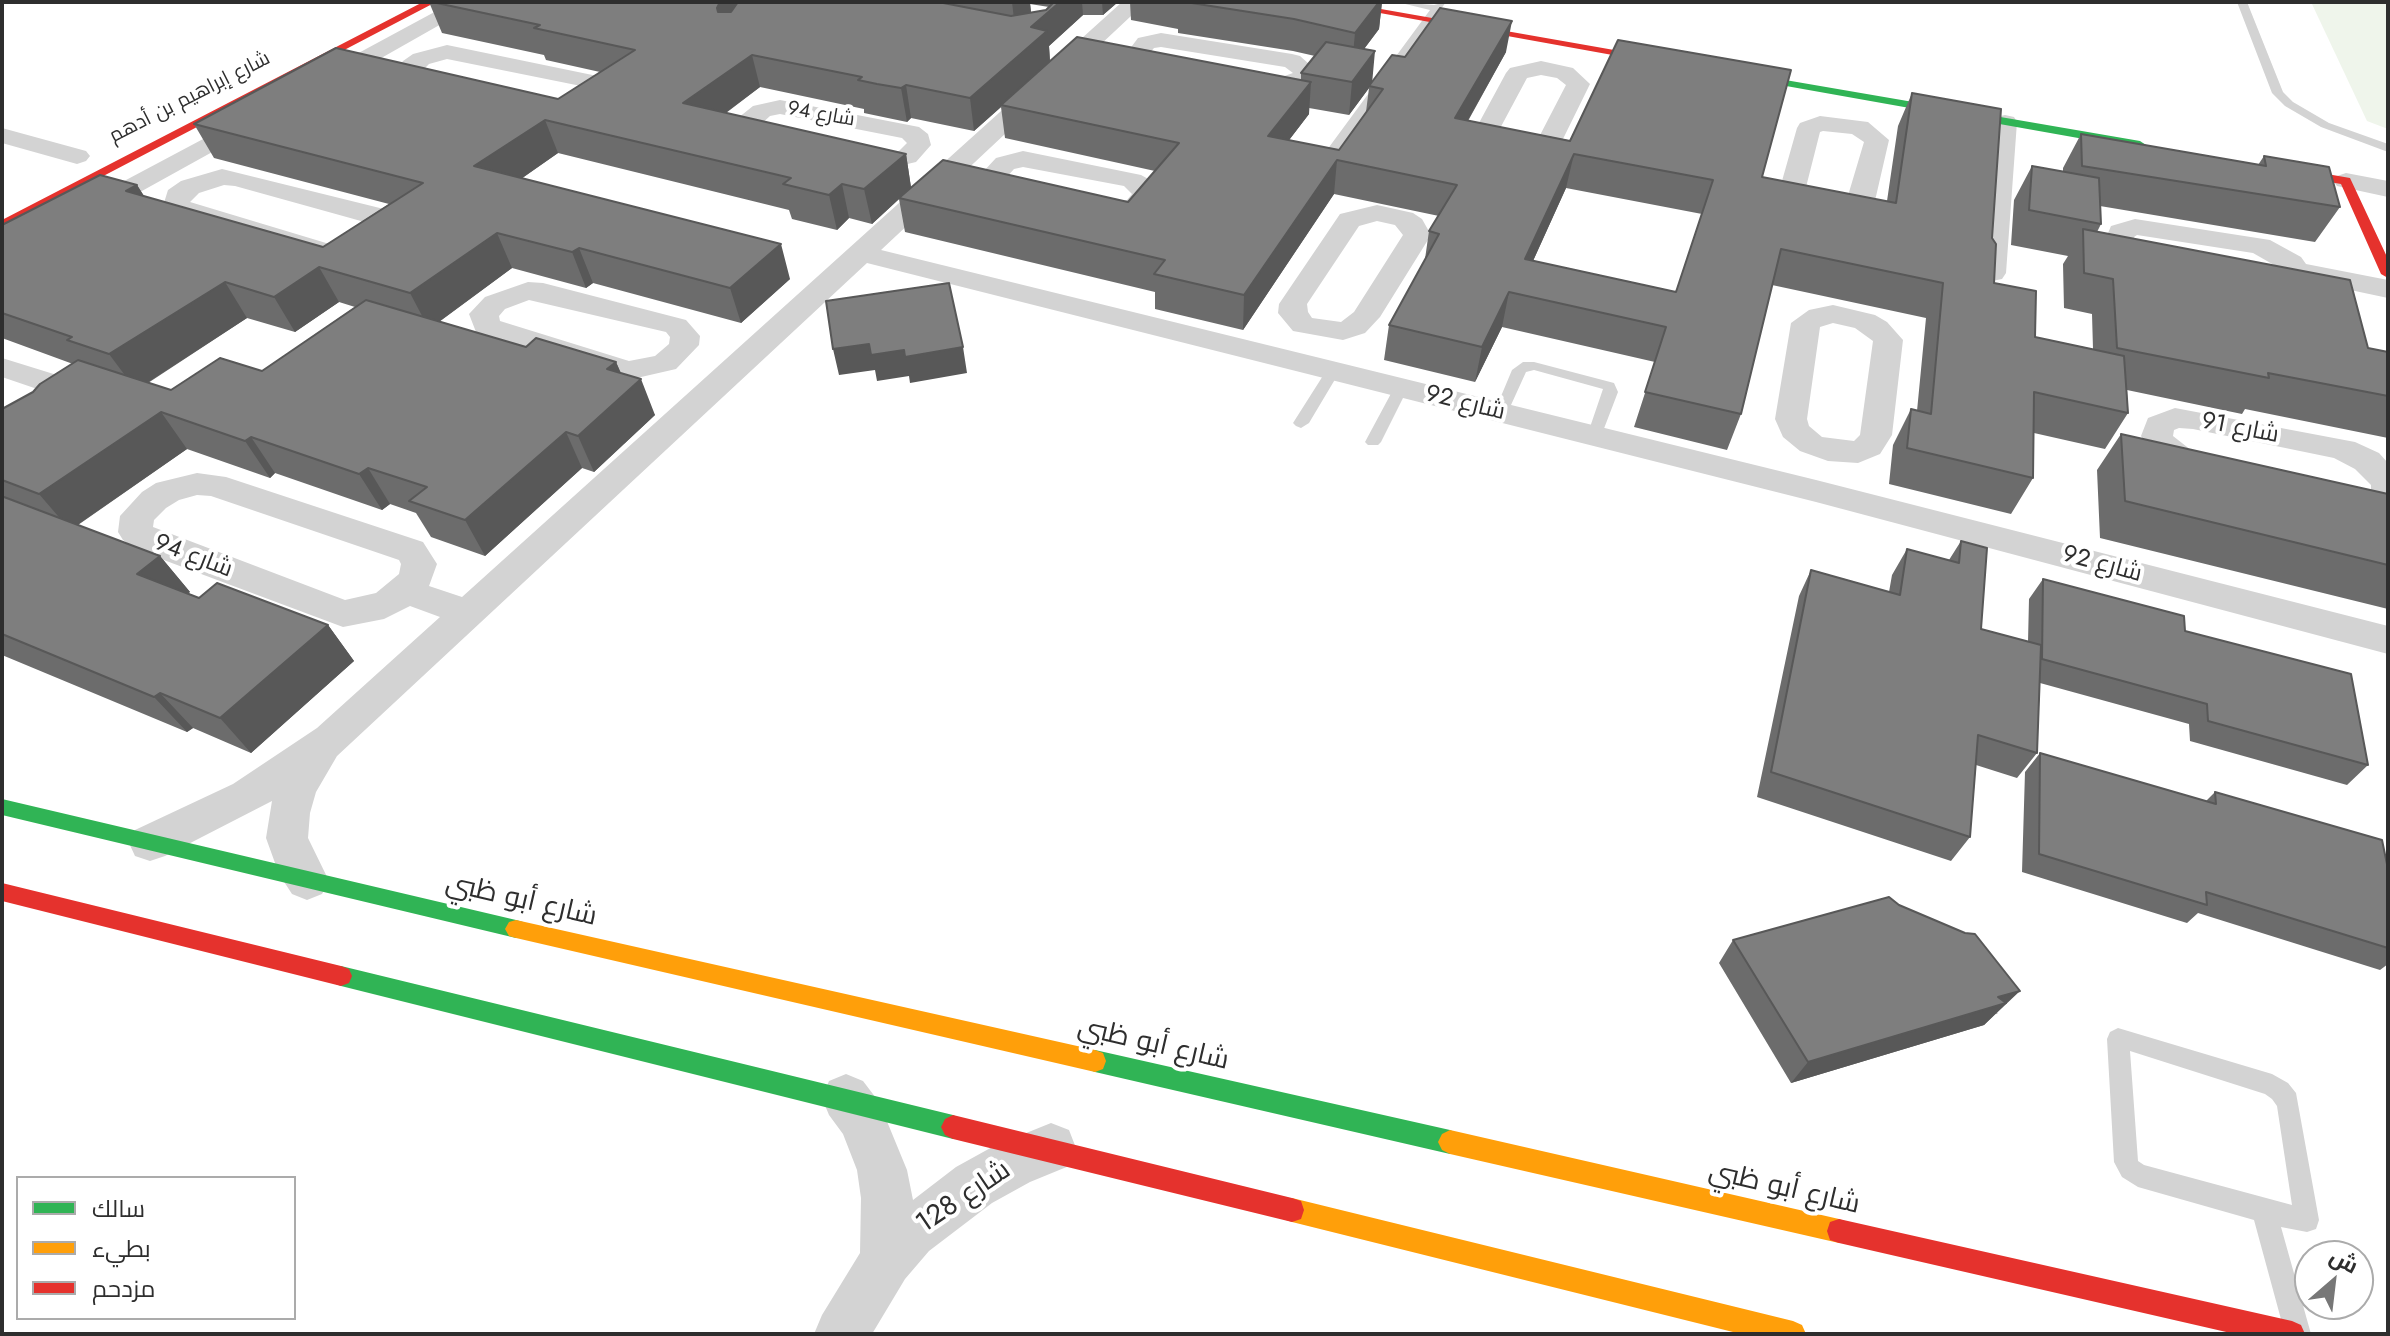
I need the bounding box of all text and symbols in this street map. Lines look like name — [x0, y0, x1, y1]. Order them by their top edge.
street label: شارع إبراهيم بن أدهم — [106, 47, 274, 149]
street label: شارع 94 — [785, 97, 857, 133]
street label: شارع 92 — [1422, 380, 1508, 428]
street label: شارع 91 — [2199, 407, 2281, 451]
street label: شارع 94 — [150, 529, 236, 585]
street label: شارع 92 — [2059, 541, 2145, 589]
street label: شارع أبو ظبي — [442, 867, 600, 935]
street label: شارع أبو ظبي — [1074, 1011, 1232, 1079]
street label: شارع 128 — [910, 1154, 1018, 1242]
street label: شارع أبو ظبي — [1705, 1155, 1863, 1223]
legend — [16, 1176, 296, 1320]
text: سالك — [92, 1191, 145, 1226]
text: بطيء — [92, 1231, 151, 1266]
north arrow — [2294, 1240, 2374, 1320]
text: ش — [2324, 1240, 2364, 1281]
text: مزدحم — [92, 1271, 155, 1306]

